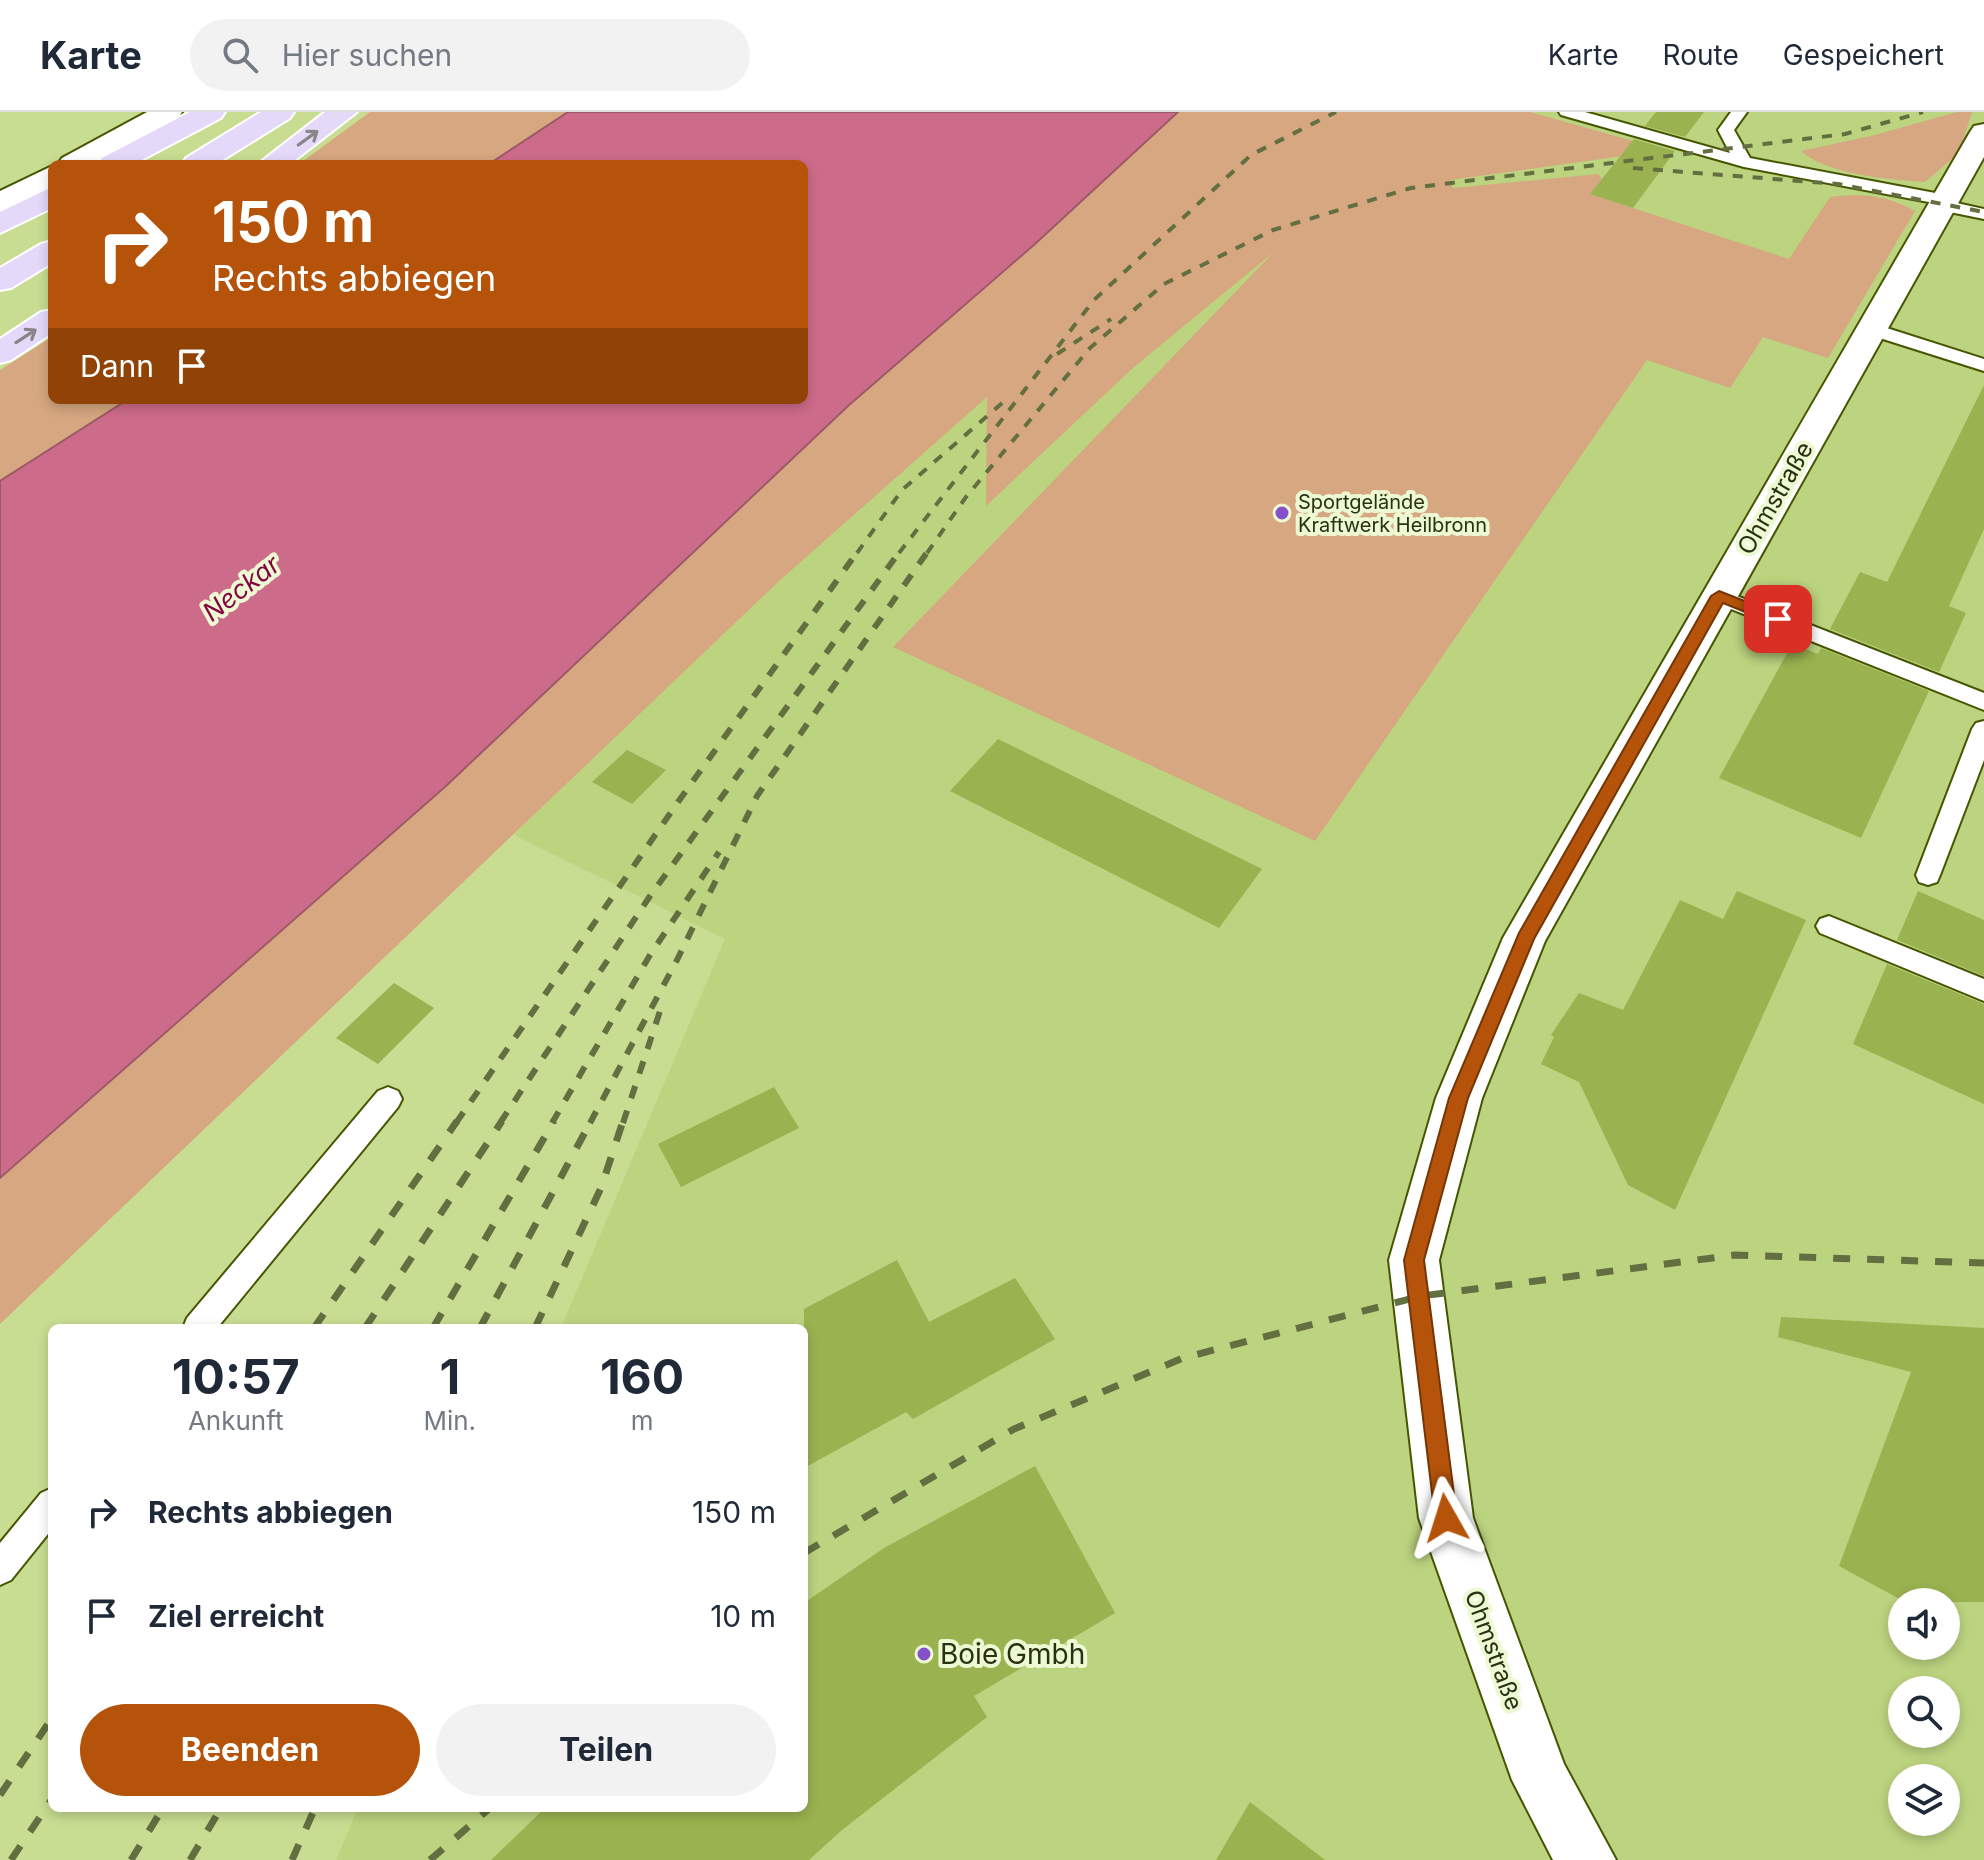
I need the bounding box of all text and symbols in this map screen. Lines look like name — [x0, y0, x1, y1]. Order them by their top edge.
search box — [190, 19, 750, 91]
text: Karte — [40, 32, 142, 78]
icon: search — [218, 33, 262, 77]
text: Hier suchen — [282, 37, 452, 73]
text: Karte — [1548, 38, 1619, 72]
text: Route — [1663, 38, 1739, 72]
text: Gespeichert — [1783, 38, 1944, 72]
one-way arrow — [296, 130, 318, 146]
text: 150 m — [212, 188, 374, 256]
icon: right — [80, 192, 184, 296]
text: Rechts abbiegen — [212, 256, 496, 300]
one-way arrow — [14, 328, 37, 344]
icon: arrive — [170, 344, 214, 388]
text: Dann — [80, 348, 154, 384]
street label: Ohmstraße — [1731, 436, 1819, 560]
place label: Sportgelände Kraftwerk Heilbronn — [1298, 490, 1487, 537]
marker: Sportgelände Kraftwerk Heilbronn — [1273, 504, 1291, 522]
water label: Neckar — [196, 548, 287, 628]
pin — [1744, 585, 1812, 653]
icon: arrive — [1756, 597, 1800, 641]
text: 10:57 — [172, 1347, 300, 1406]
text: 1 — [439, 1347, 460, 1406]
text: 160 — [600, 1347, 684, 1406]
text: Ankunft — [188, 1405, 283, 1436]
text: Min. — [423, 1405, 476, 1436]
text: m — [631, 1405, 653, 1436]
position arrow — [1404, 1476, 1488, 1560]
icon: right — [80, 1490, 124, 1534]
text: Rechts abbiegen — [148, 1494, 393, 1530]
text: 150 m — [692, 1494, 776, 1530]
street label: Ohmstraße — [1459, 1586, 1529, 1714]
map controls — [1888, 1588, 1960, 1836]
button: sound — [1888, 1588, 1960, 1660]
icon: arrive — [80, 1594, 124, 1638]
text: Ziel erreicht — [148, 1598, 324, 1634]
text: 10 m — [710, 1598, 776, 1634]
place label: Boie Gmbh — [940, 1637, 1085, 1671]
marker: Boie Gmbh — [915, 1645, 933, 1663]
button: search — [1888, 1676, 1960, 1748]
button: Beenden — [80, 1704, 420, 1796]
button: Teilen — [436, 1704, 776, 1796]
button: layers — [1888, 1764, 1960, 1836]

